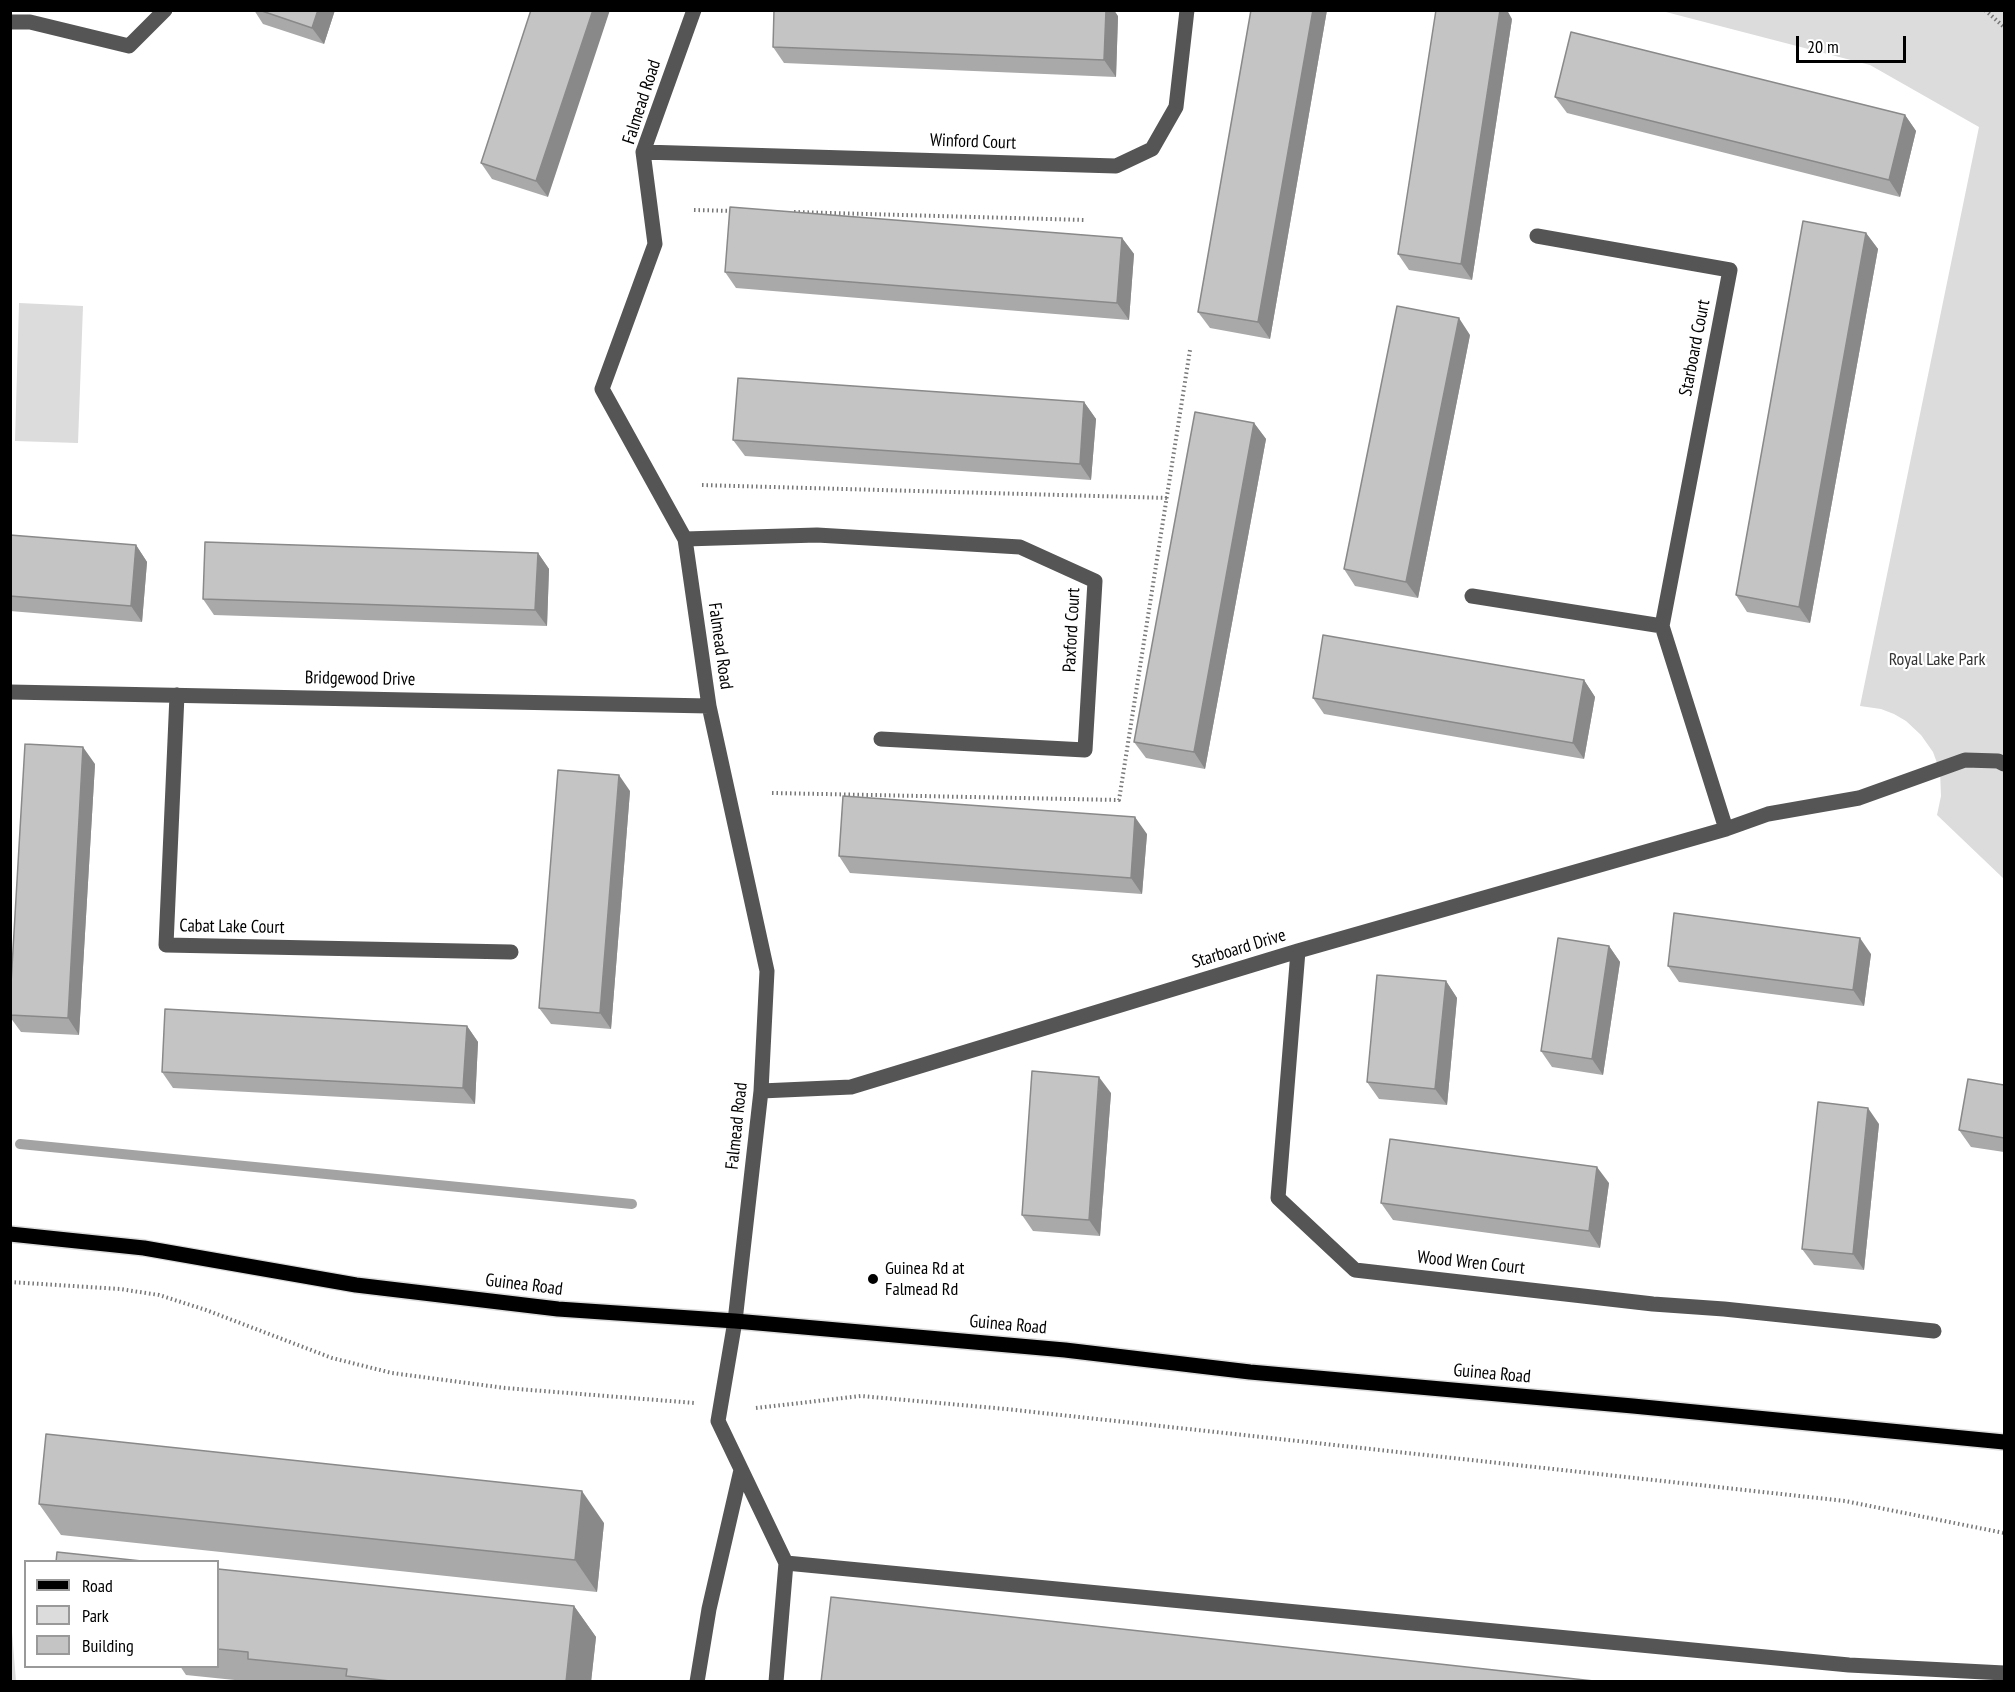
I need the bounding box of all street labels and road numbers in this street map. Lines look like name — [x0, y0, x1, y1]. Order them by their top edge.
street label: Falmead Road — [618, 57, 666, 147]
street label: Winford Court — [929, 130, 1017, 154]
street label: Starboard Court — [1675, 298, 1715, 398]
street label: Paxford Court — [1059, 587, 1085, 673]
street label: Falmead Road — [703, 601, 737, 691]
street label: Bridgewood Drive — [305, 667, 415, 691]
street label: Cabat Lake Court — [179, 915, 285, 939]
street label: Starboard Drive — [1190, 925, 1288, 973]
street label: Falmead Road — [722, 1081, 752, 1171]
street label: Wood Wren Court — [1416, 1247, 1526, 1279]
street label: Guinea Road — [484, 1270, 564, 1300]
street label: Guinea Road — [968, 1311, 1048, 1339]
street label: Guinea Road — [1452, 1360, 1532, 1388]

